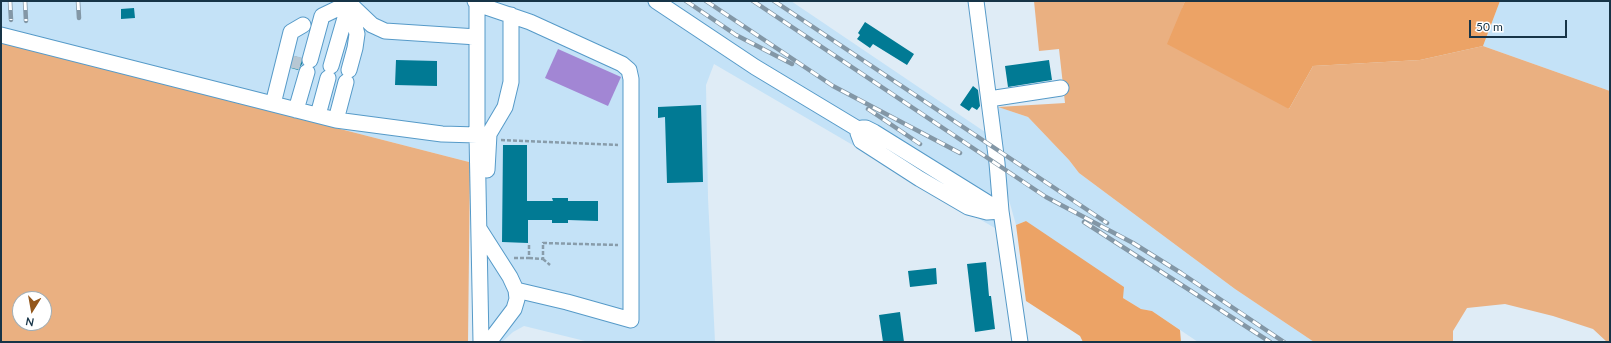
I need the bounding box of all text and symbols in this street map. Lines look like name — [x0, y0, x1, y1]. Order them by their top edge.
scale bar — [1471, 12, 1569, 38]
text: 50 m — [1476, 19, 1503, 34]
north arrow — [12, 291, 52, 331]
text: N — [24, 315, 35, 329]

